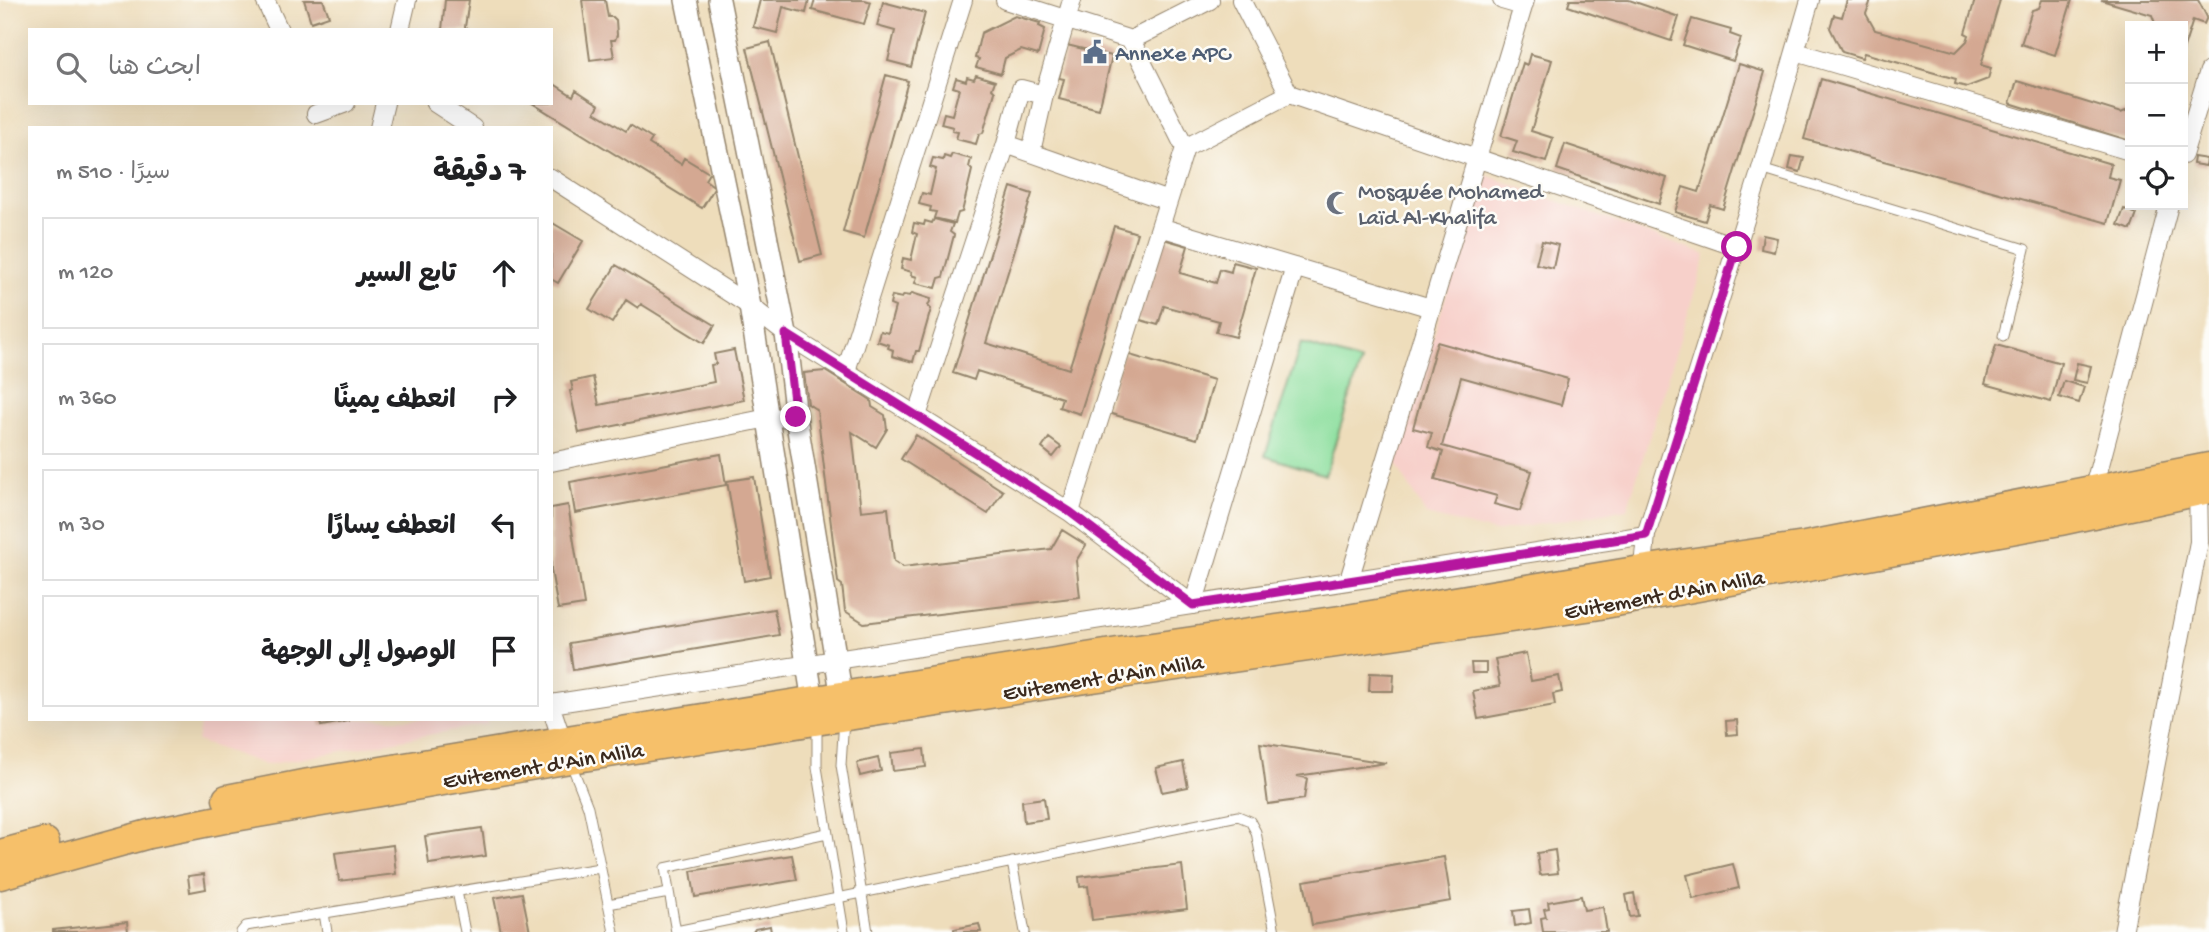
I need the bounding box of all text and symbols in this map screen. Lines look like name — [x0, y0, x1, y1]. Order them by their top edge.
map controls — [2125, 21, 2188, 210]
button: + — [2125, 21, 2188, 84]
search box — [28, 28, 553, 105]
public building icon: Annexe APC — [1081, 38, 1109, 66]
place label: Annexe APC — [1115, 42, 1232, 69]
icon: search — [52, 48, 90, 86]
text: ابحث هنا — [108, 54, 201, 85]
button: − — [2125, 84, 2188, 147]
button: locate — [2125, 147, 2188, 210]
text: 7 دقيقة — [433, 157, 525, 192]
text: سيرًا · 510 m — [56, 160, 170, 187]
place label: Mosquée Mohamed Laïd Al-Khalifa — [1358, 180, 1544, 233]
mosque icon: Mosquée Mohamed Laïd Al-Khalifa — [1324, 189, 1352, 217]
route start — [1721, 231, 1752, 262]
icon: ahead — [485, 254, 523, 292]
text: 120 m — [58, 260, 113, 287]
text: تابع السير — [357, 261, 456, 292]
icon: right — [485, 380, 523, 418]
text: 360 m — [58, 386, 116, 413]
text: انعطف يمينًا — [334, 387, 456, 418]
route end — [780, 401, 811, 432]
icon: left — [485, 506, 523, 544]
text: 30 m — [58, 512, 105, 539]
text: انعطف يسارًا — [327, 513, 456, 544]
street label: Evitement d'Ain Mlila — [1562, 565, 1768, 627]
icon: arrive — [485, 632, 523, 670]
text: الوصول إلى الوجهة — [261, 639, 456, 670]
street label: Evitement d'Ain Mlila — [1001, 650, 1207, 709]
street label: Evitement d'Ain Mlila — [441, 738, 647, 797]

